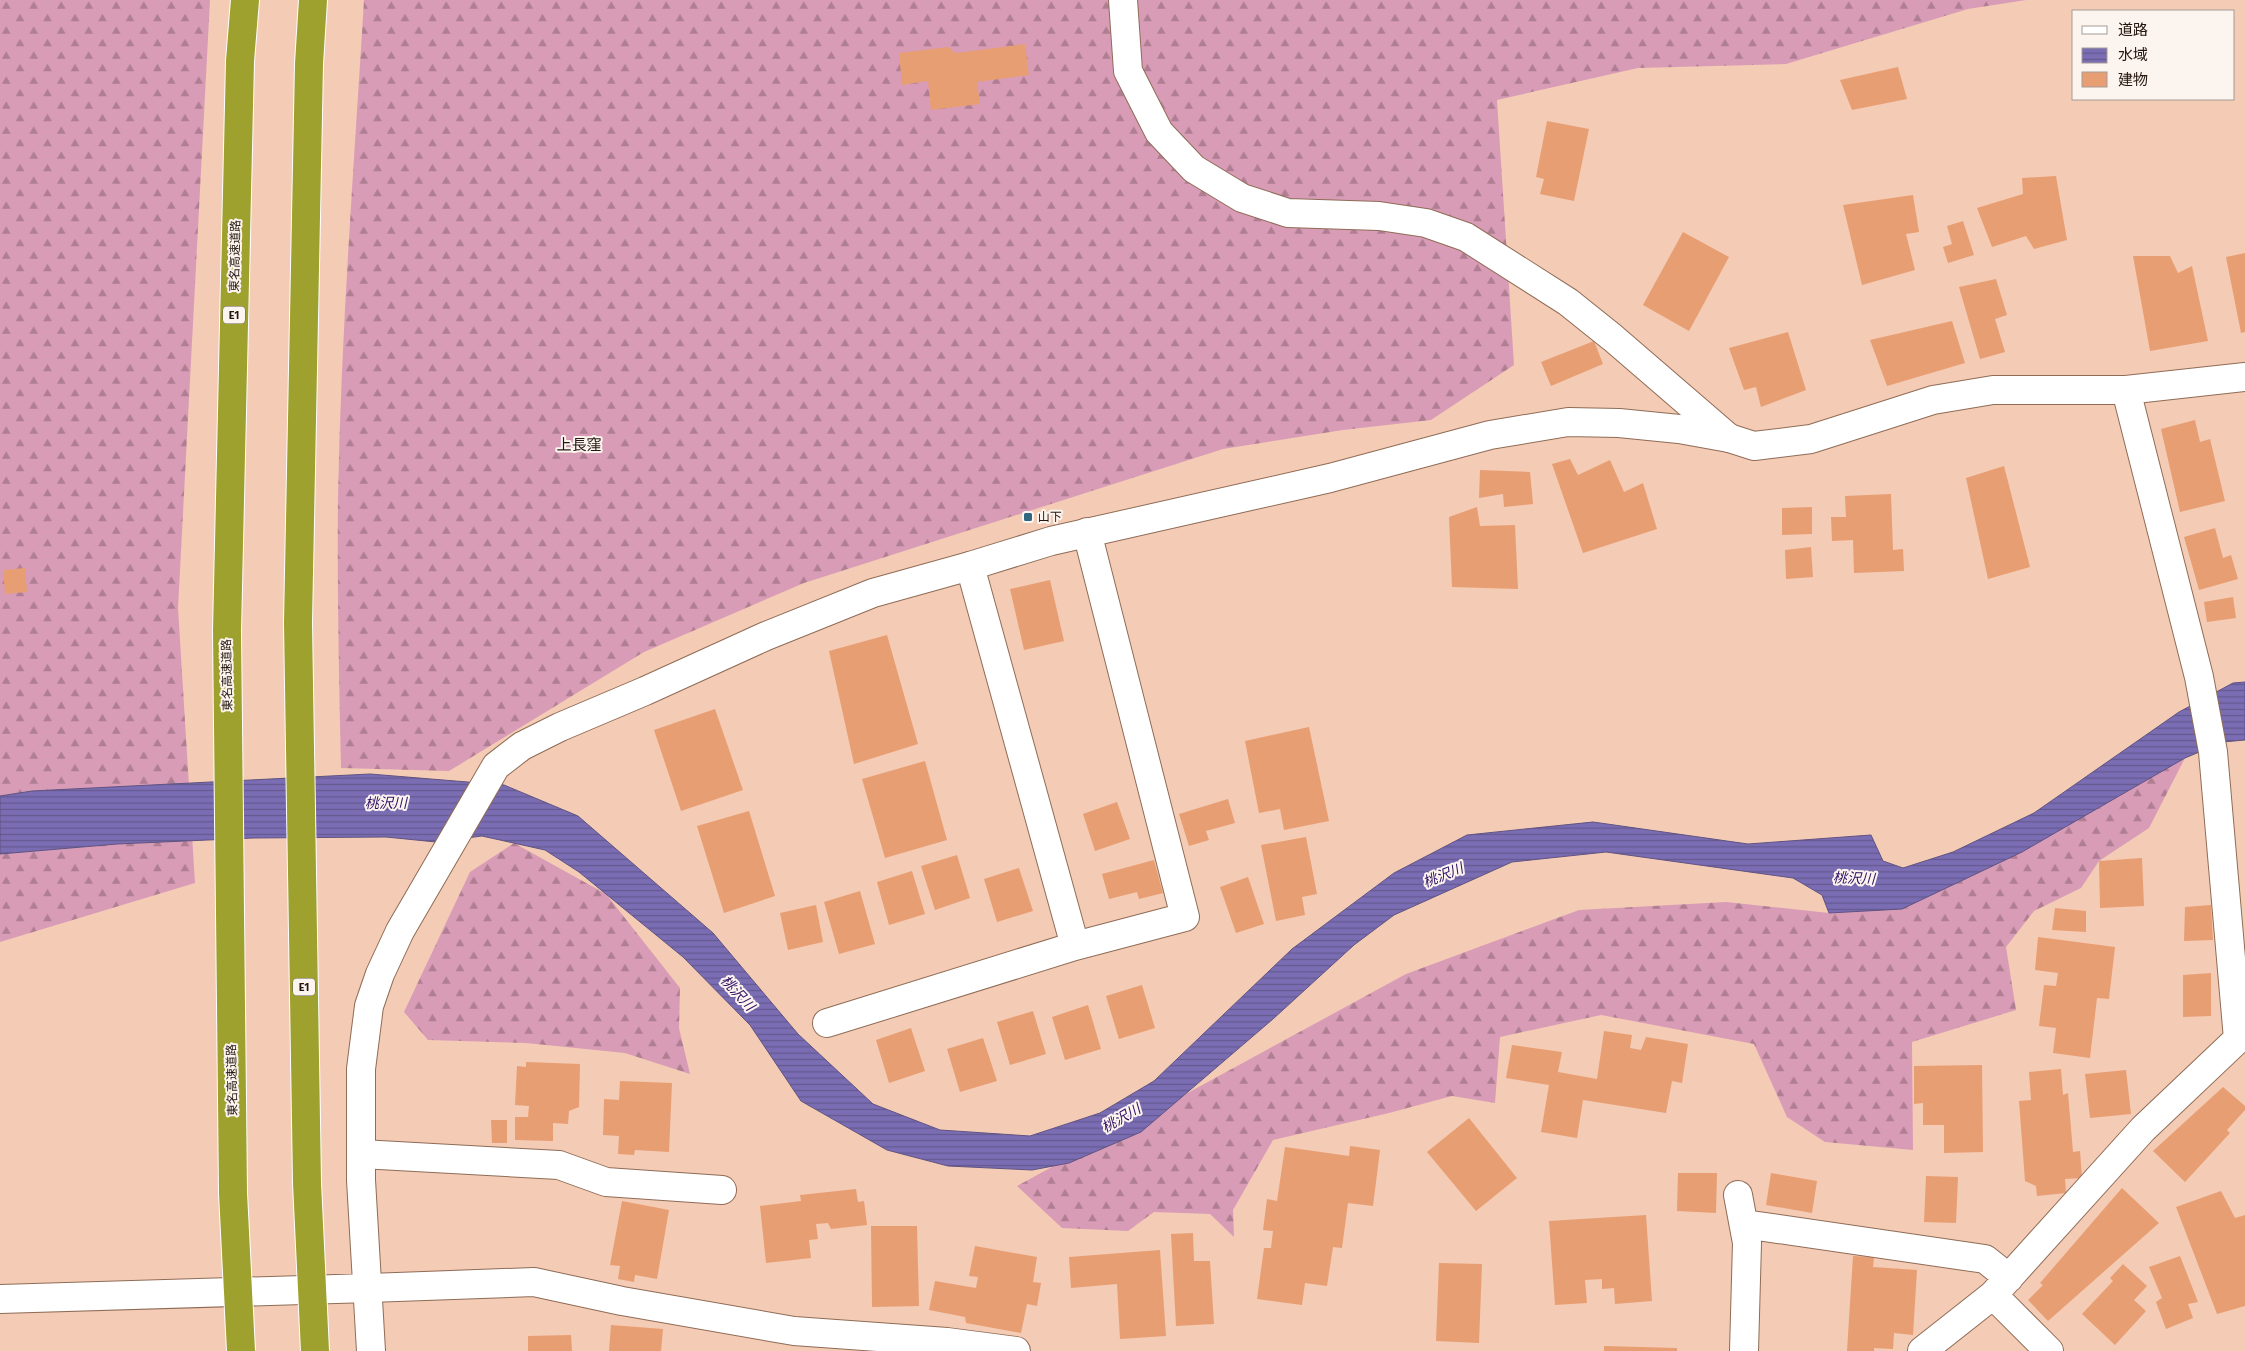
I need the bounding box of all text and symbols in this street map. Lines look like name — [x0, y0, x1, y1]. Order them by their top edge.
legend — [2072, 10, 2235, 100]
text: 道路 — [2118, 21, 2148, 39]
text: 水域 — [2118, 46, 2148, 64]
text: 建物 — [2118, 71, 2148, 89]
street label: 東名高速道路 — [227, 220, 243, 292]
road number: E1 — [223, 306, 245, 324]
district label: 上長窪 — [556, 436, 602, 454]
place label: 山下 — [1038, 510, 1062, 524]
marker: 山下 — [1022, 511, 1034, 523]
street label: 東名高速道路 — [219, 639, 235, 711]
water label: 桃沢川 — [365, 795, 409, 812]
water label: 桃沢川 — [1421, 859, 1468, 891]
water label: 桃沢川 — [1833, 869, 1877, 888]
water label: 桃沢川 — [717, 972, 760, 1016]
road number: E1 — [293, 979, 315, 996]
street label: 東名高速道路 — [224, 1044, 240, 1116]
water label: 桃沢川 — [1099, 1100, 1145, 1136]

